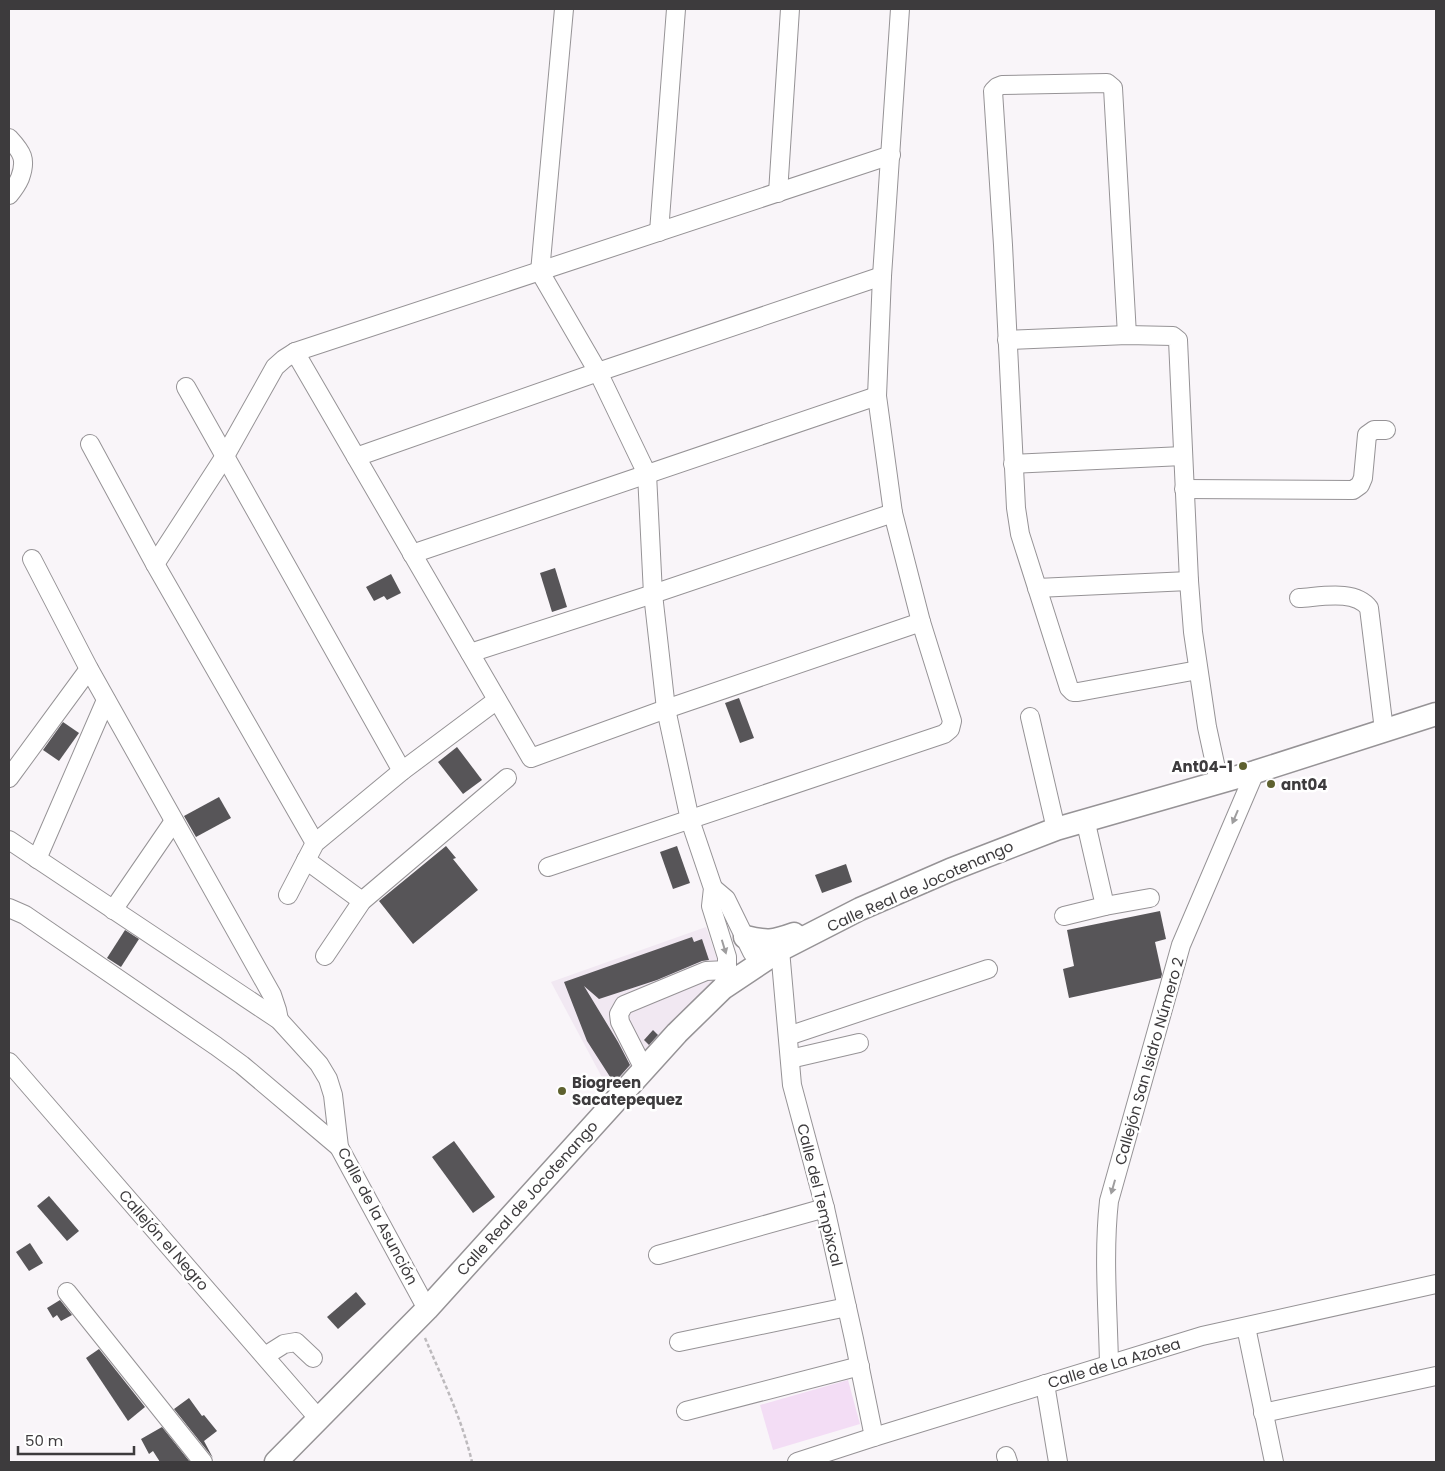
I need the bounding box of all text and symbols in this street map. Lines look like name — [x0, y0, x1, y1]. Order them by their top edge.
place label: Ant04-1 — [1171, 756, 1233, 777]
marker: Ant04-1 — [1237, 760, 1249, 772]
place label: ant04 — [1281, 774, 1327, 795]
marker: ant04 — [1265, 778, 1277, 790]
one-way arrow — [1231, 810, 1239, 824]
street label: Calle Real de Jocotenango — [823, 835, 1017, 937]
one-way arrow — [721, 939, 729, 954]
street label: Callejón San Isidro Número 2 — [1109, 955, 1189, 1167]
place label: Biogreen Sacatepequez — [572, 1072, 682, 1110]
marker: Biogreen Sacatepequez — [556, 1085, 568, 1097]
street label: Calle Real de Jocotenango — [452, 1116, 602, 1280]
street label: Calle del Tempixcal — [792, 1121, 848, 1269]
street label: Calle de la Asunción — [333, 1144, 423, 1288]
one-way arrow — [1109, 1180, 1117, 1195]
street label: Callejón el Negro — [114, 1185, 214, 1295]
street label: Calle de La Azotea — [1045, 1333, 1183, 1393]
scale bar — [18, 1424, 134, 1456]
text: 50 m — [25, 1430, 63, 1451]

